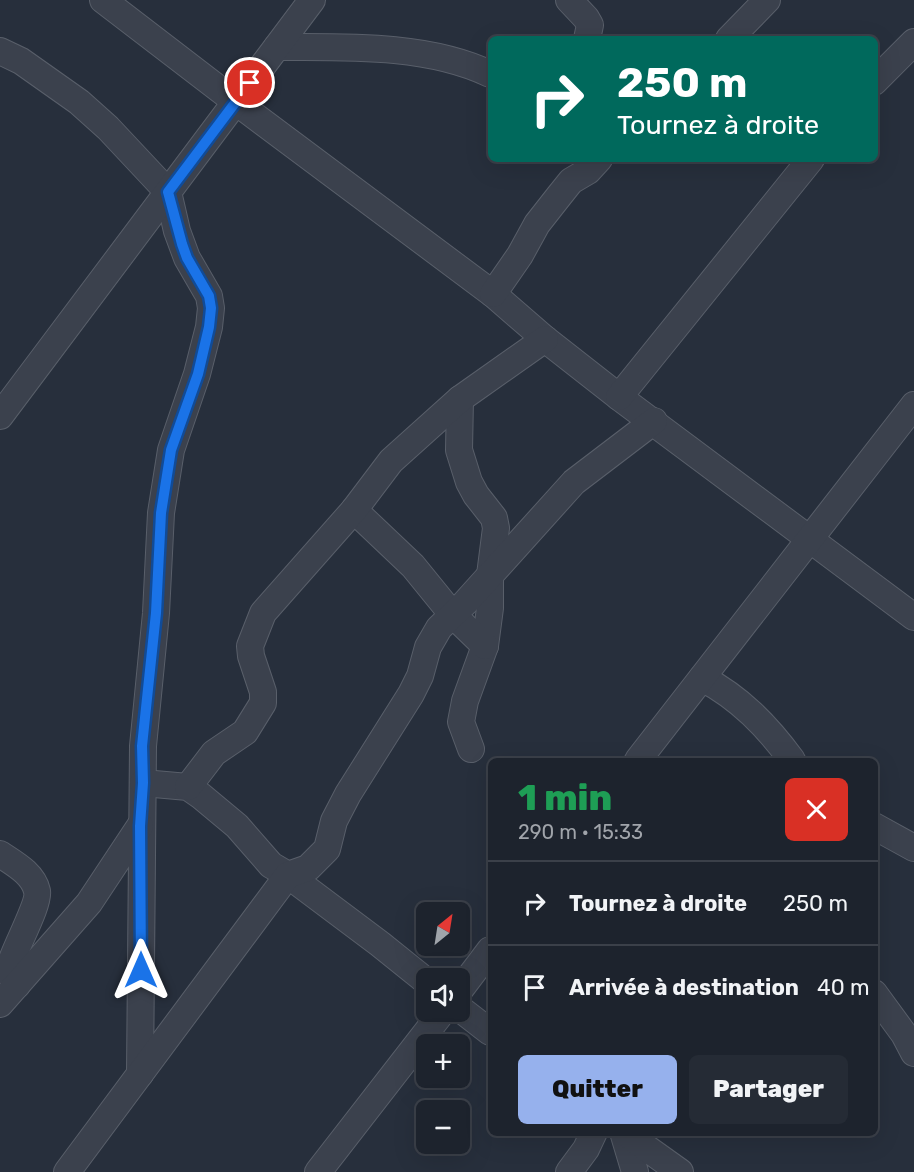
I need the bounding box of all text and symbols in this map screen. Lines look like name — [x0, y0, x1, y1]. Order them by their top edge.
pin — [224, 57, 275, 108]
text: 250 m — [617, 58, 747, 108]
icon: right — [518, 60, 596, 138]
icon: arrive — [233, 66, 266, 99]
text: Tournez à droite — [617, 109, 819, 141]
text: 1 min — [518, 776, 612, 819]
button: close — [785, 778, 848, 841]
text: 290 m · 15:33 — [518, 820, 643, 844]
icon: right — [518, 887, 551, 920]
text: Tournez à droite — [569, 890, 747, 917]
text: 250 m — [783, 890, 848, 917]
north arrow — [416, 902, 470, 956]
map controls — [416, 902, 470, 1154]
position arrow — [109, 938, 173, 1002]
button: sound — [416, 968, 470, 1022]
icon: arrive — [518, 971, 551, 1004]
text: Arrivée à destination — [569, 974, 799, 1001]
text: 40 m — [817, 974, 870, 1001]
button: + — [416, 1034, 470, 1088]
button: Quitter — [518, 1055, 677, 1124]
button: Partager — [689, 1055, 848, 1124]
button: − — [416, 1100, 470, 1154]

